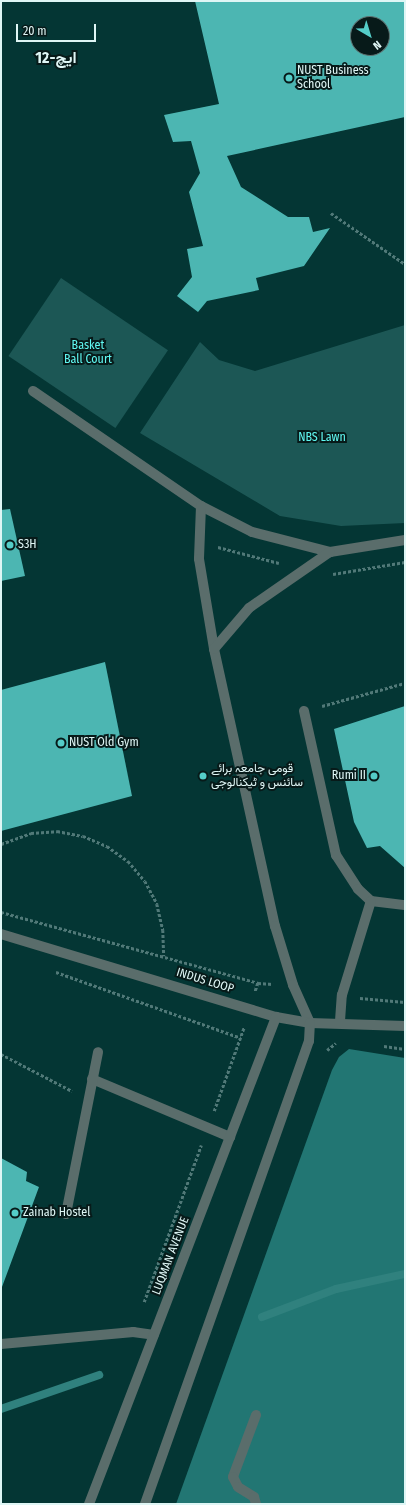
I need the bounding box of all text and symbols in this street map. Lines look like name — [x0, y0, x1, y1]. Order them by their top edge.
scale bar — [18, 16, 98, 42]
north arrow — [350, 16, 390, 56]
text: 20 m — [23, 24, 47, 38]
text: N — [370, 38, 384, 52]
district label: ایچ-12 — [35, 48, 77, 68]
place label: NUST Business School — [297, 64, 369, 92]
marker: NUST Business School — [284, 73, 294, 83]
park label: Basket Ball Court — [64, 339, 112, 367]
park label: NBS Lawn — [298, 431, 346, 445]
place label: S3H — [18, 538, 37, 552]
marker: S3H — [5, 540, 15, 550]
place label: NUST Old Gym — [69, 736, 139, 750]
marker: NUST Old Gym — [56, 738, 66, 748]
place label: قومی جامعہ برائے سائنس و ٹیکنالوجی — [211, 762, 303, 790]
place label: Rumi II — [332, 769, 366, 783]
marker: قومی جامعہ برائے سائنس و ٹیکنالوجی — [198, 771, 208, 781]
marker: Rumi II — [369, 771, 379, 781]
street label: INDUS LOOP — [175, 965, 235, 997]
place label: Zainab Hostel — [23, 1206, 90, 1220]
marker: Zainab Hostel — [10, 1208, 20, 1218]
street label: LUQMAN AVENUE — [150, 1215, 192, 1297]

